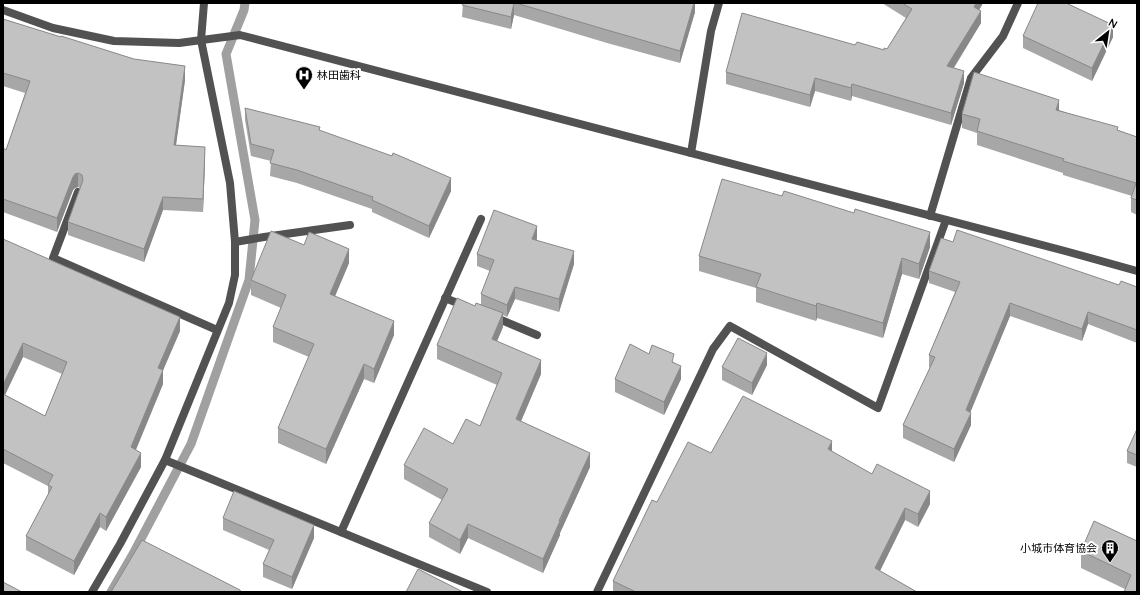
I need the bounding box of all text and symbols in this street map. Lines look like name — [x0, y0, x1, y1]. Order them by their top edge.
north arrow — [1088, 12, 1128, 52]
text: N — [1106, 15, 1120, 31]
hospital icon: 林田歯科 — [294, 65, 314, 90]
place label: 林田歯科 — [317, 68, 361, 82]
building icon: 小城市体育協会 — [1100, 538, 1120, 563]
place label: 小城市体育協会 — [1020, 541, 1097, 555]

